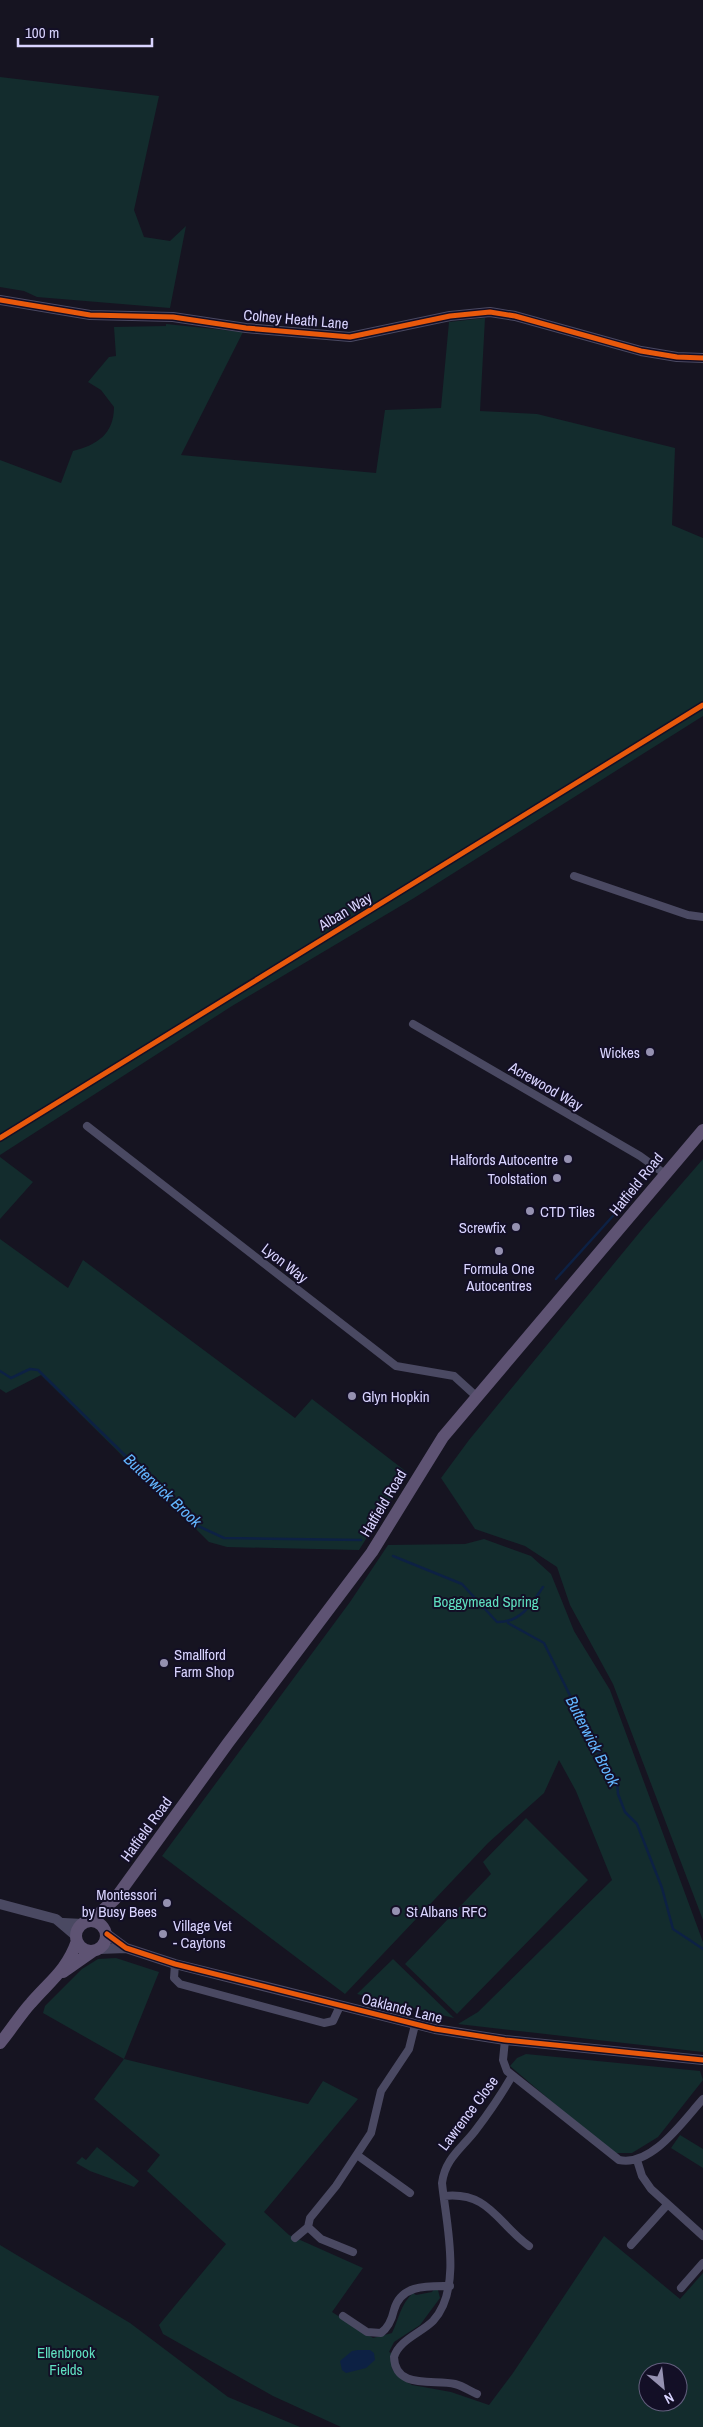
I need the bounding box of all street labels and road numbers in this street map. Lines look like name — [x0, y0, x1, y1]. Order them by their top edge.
street label: Colney Heath Lane — [243, 304, 350, 334]
street label: Alban Way — [313, 886, 376, 936]
street label: Acrewood Way — [504, 1056, 588, 1116]
street label: Hatfield Road — [604, 1148, 668, 1220]
street label: Lyon Way — [257, 1238, 313, 1288]
street label: Hatfield Road — [355, 1465, 411, 1541]
street label: Hatfield Road — [115, 1792, 177, 1866]
street label: Oaklands Lane — [359, 1988, 445, 2028]
street label: Lawrence Close — [433, 2071, 503, 2155]

